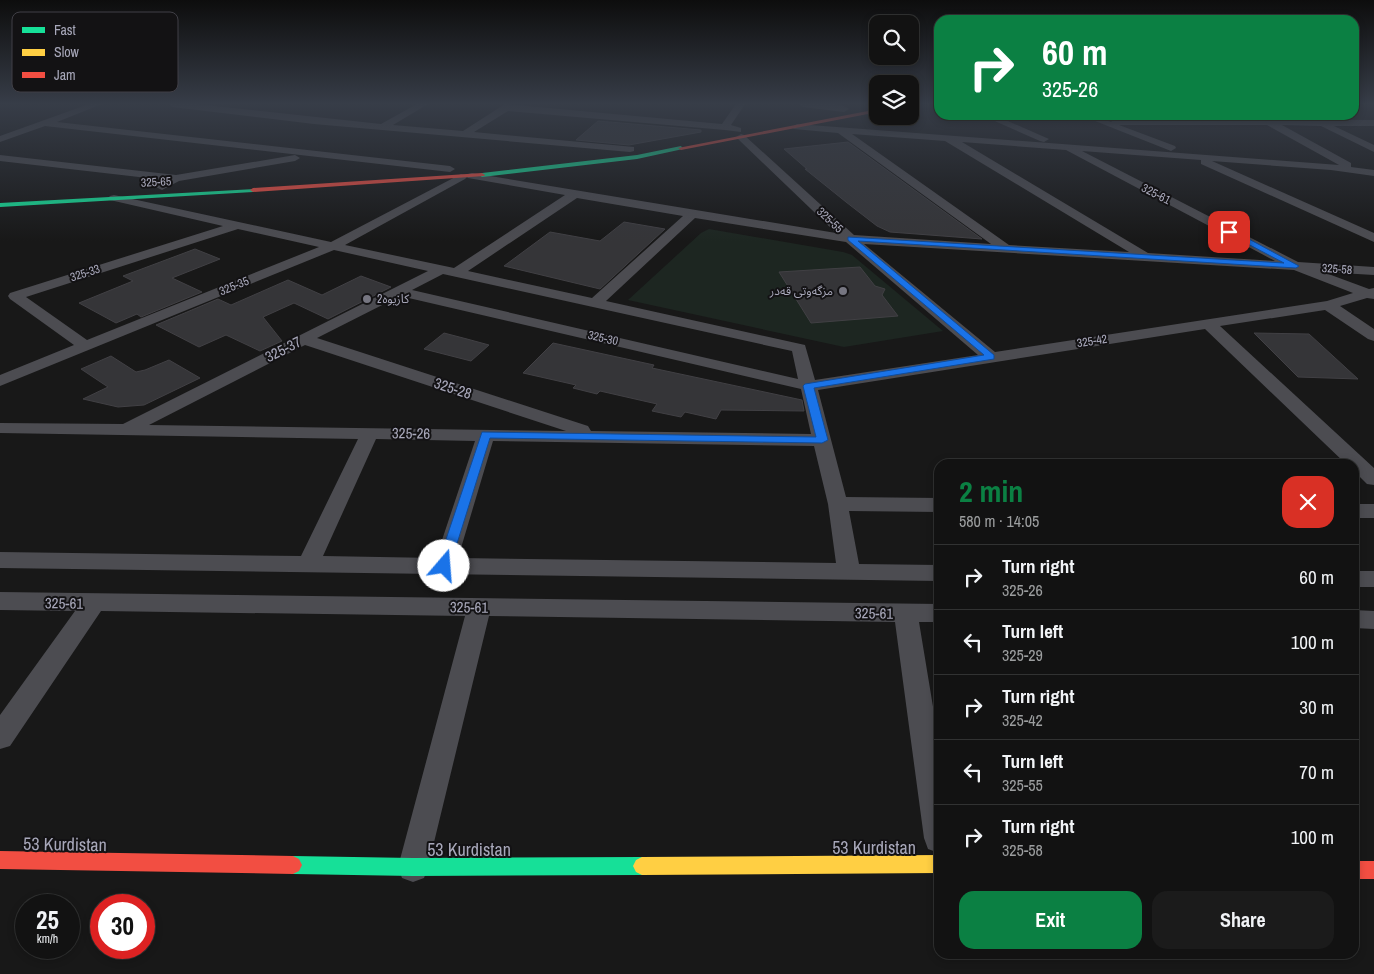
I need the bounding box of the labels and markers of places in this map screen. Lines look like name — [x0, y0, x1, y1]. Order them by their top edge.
pin — [1208, 211, 1250, 253]
place label: مزگەوتی قەدر — [769, 283, 833, 299]
marker: مزگەوتی قەدر — [837, 285, 849, 297]
place label: كازيوه2 — [377, 291, 410, 307]
marker: كازيوه2 — [361, 293, 373, 305]

